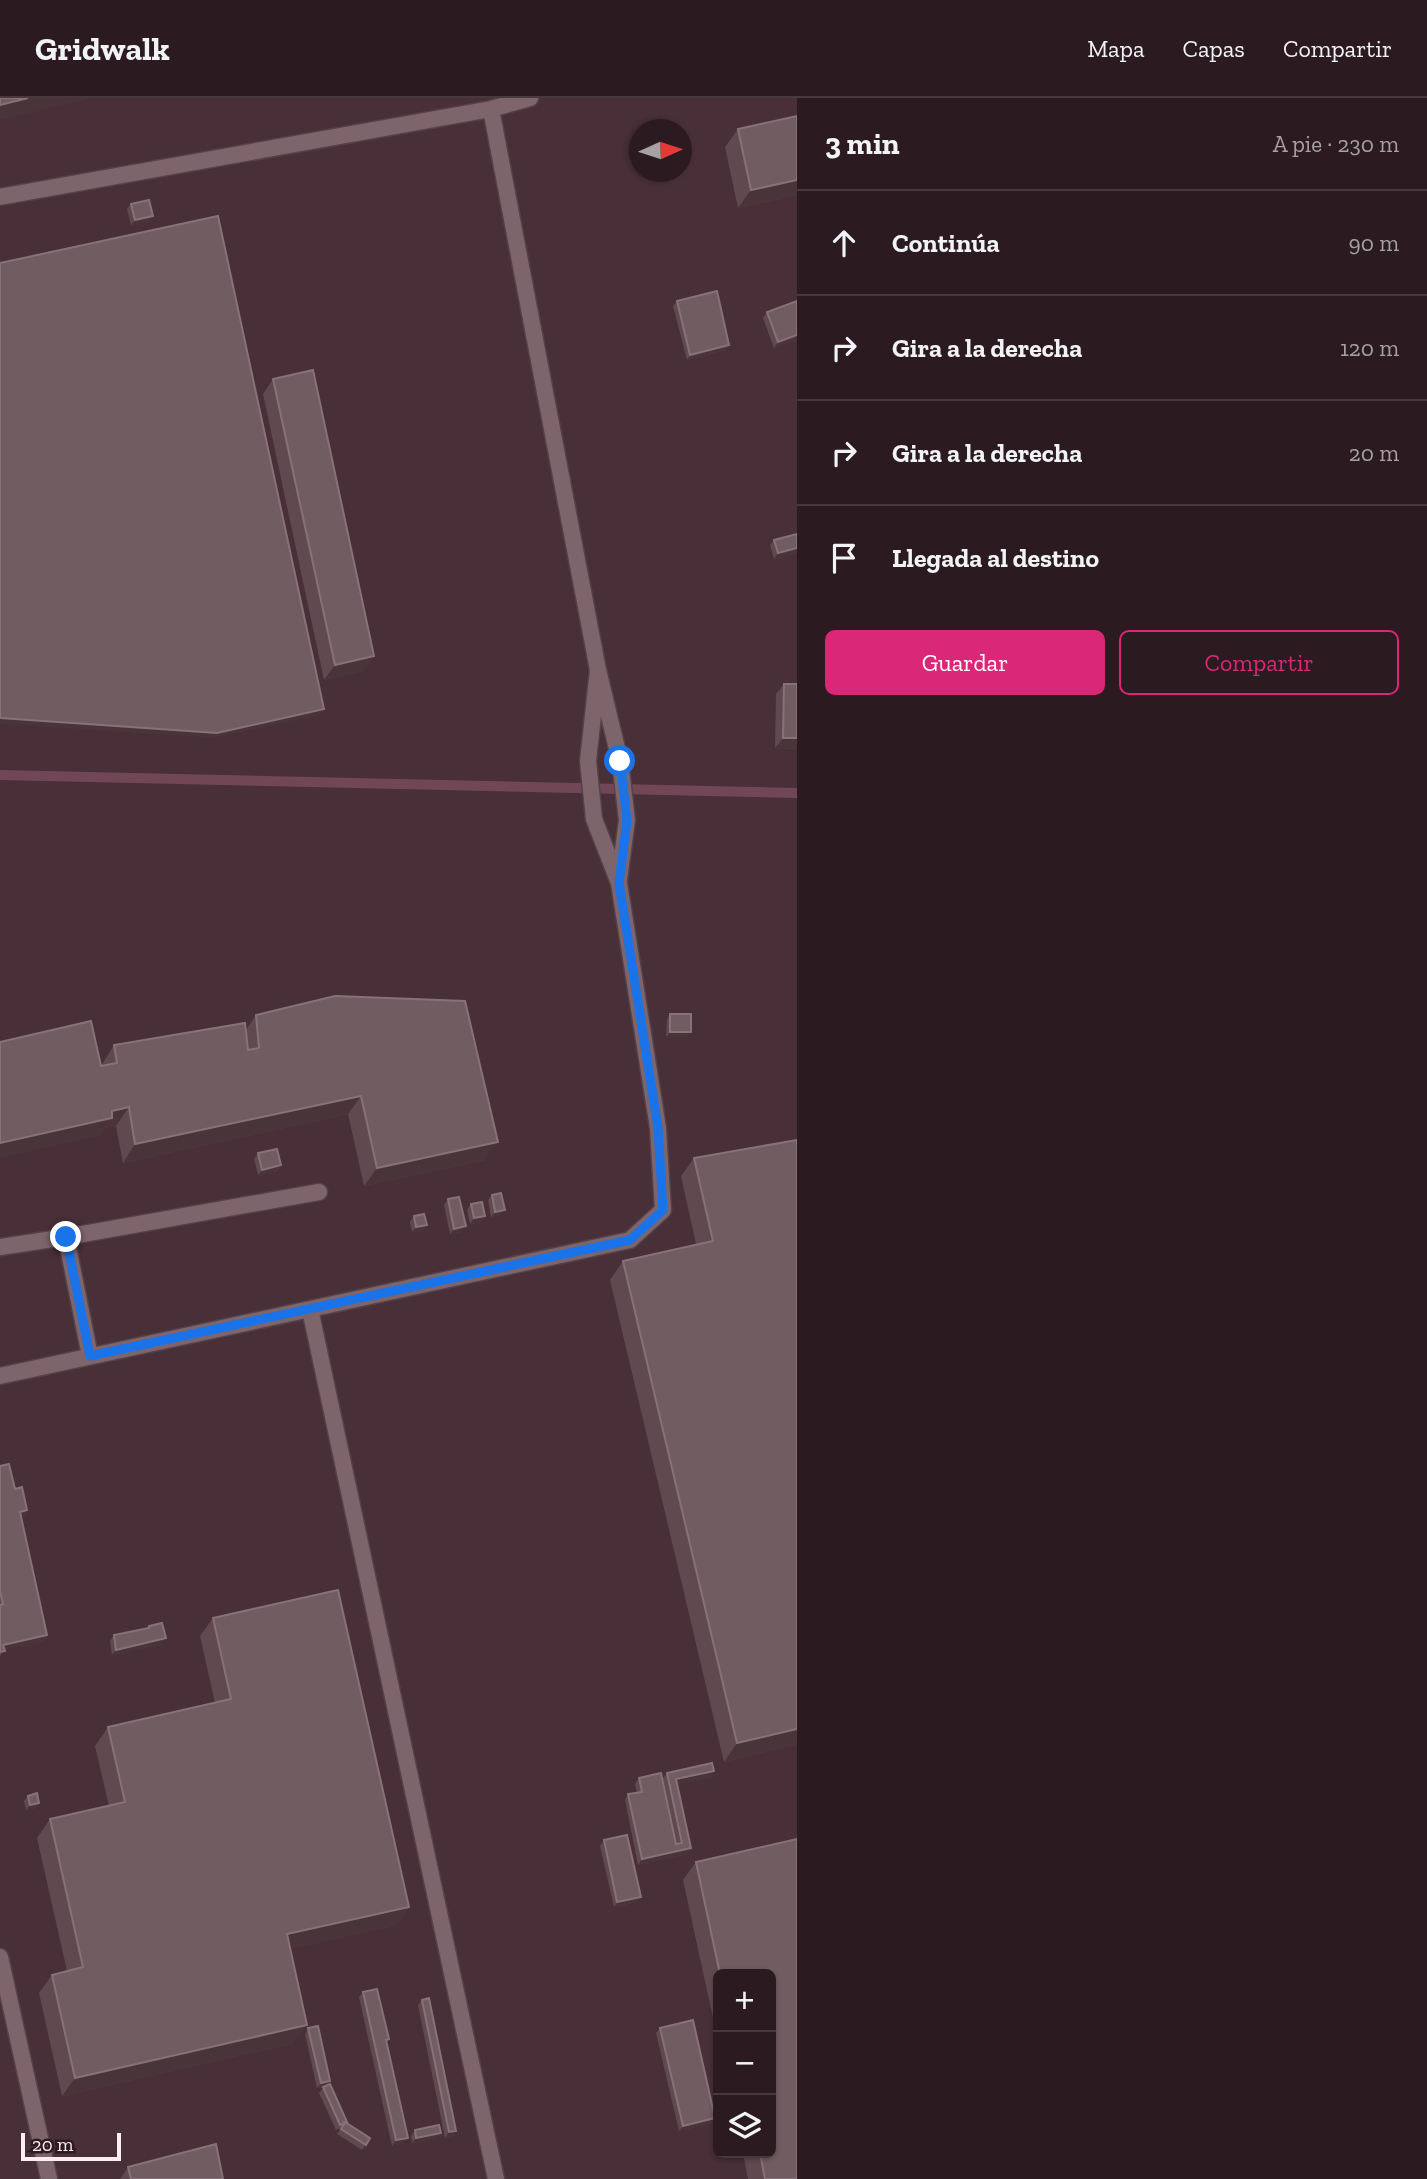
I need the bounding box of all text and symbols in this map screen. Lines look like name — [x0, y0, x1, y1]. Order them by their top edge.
text: Gridwalk — [35, 29, 170, 68]
text: Mapa — [1087, 34, 1144, 63]
text: Capas — [1182, 34, 1245, 63]
text: Compartir — [1283, 34, 1392, 63]
north arrow — [629, 119, 692, 182]
text: 3 min — [825, 126, 900, 162]
text: A pie · 230 m — [1273, 130, 1399, 158]
icon: ahead — [825, 224, 863, 262]
text: Continúa — [892, 227, 1000, 259]
text: 90 m — [1348, 229, 1399, 257]
icon: right — [825, 329, 863, 367]
text: Gira a la derecha — [892, 332, 1082, 364]
text: 120 m — [1340, 334, 1399, 362]
icon: right — [825, 434, 863, 472]
text: Gira a la derecha — [892, 437, 1082, 469]
text: 20 m — [1349, 439, 1399, 467]
icon: arrive — [825, 539, 863, 577]
text: Llegada al destino — [892, 542, 1099, 574]
button: Guardar — [825, 630, 1105, 695]
button: Compartir — [1119, 630, 1399, 695]
route start — [604, 745, 635, 776]
route end — [50, 1221, 81, 1252]
map controls — [713, 1969, 776, 2158]
button: + — [713, 1969, 776, 2032]
button: − — [713, 2032, 776, 2095]
button: layers — [713, 2095, 776, 2158]
scale bar — [21, 2130, 121, 2162]
text: 20 m — [32, 2133, 73, 2156]

